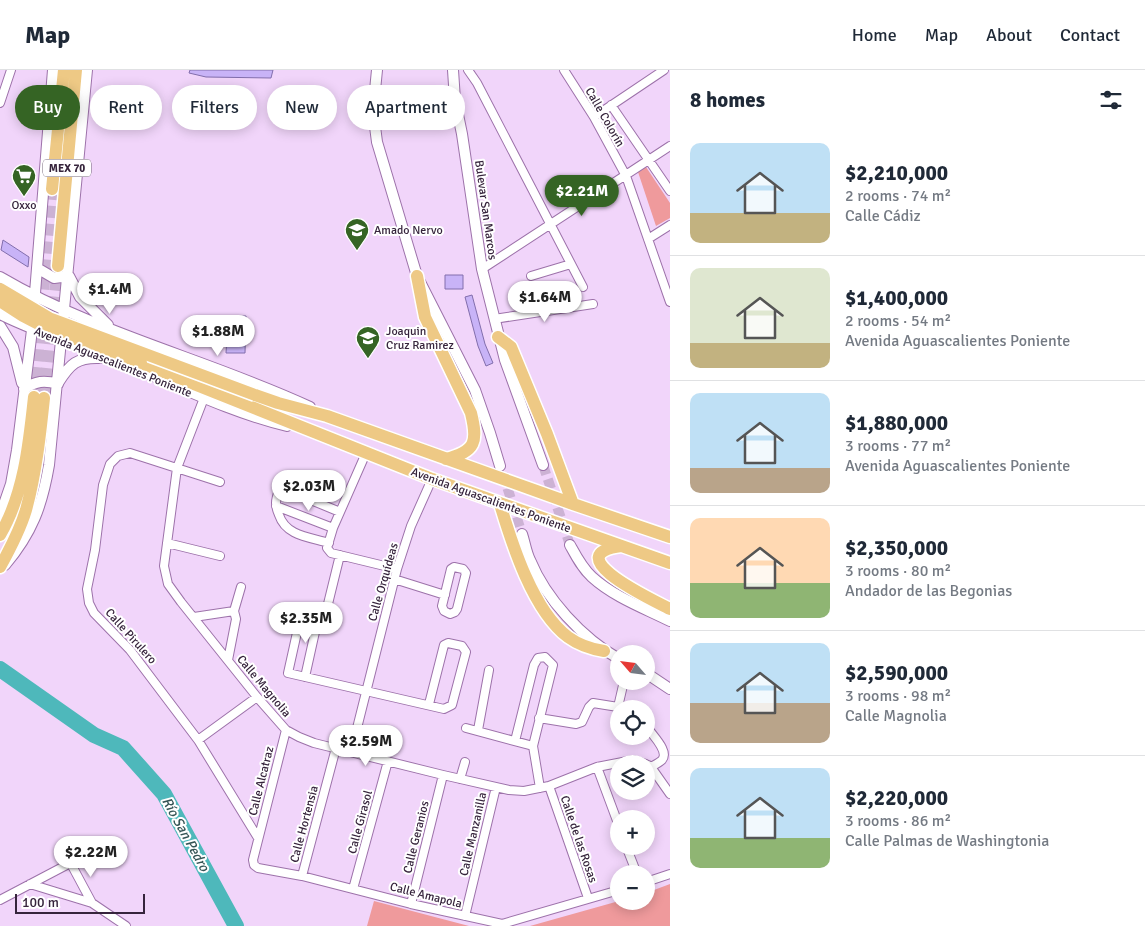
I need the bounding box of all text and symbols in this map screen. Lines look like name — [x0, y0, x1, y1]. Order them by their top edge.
text: Map — [25, 20, 70, 50]
text: Home — [852, 24, 897, 46]
text: Map — [925, 24, 958, 46]
text: About — [986, 24, 1032, 46]
text: Contact — [1060, 24, 1120, 46]
chip: Buy — [15, 85, 80, 130]
chip: Rent — [90, 85, 162, 130]
chip: Filters — [172, 85, 257, 130]
chip: New — [267, 85, 337, 130]
chip: Apartment — [347, 85, 465, 130]
street label: Calle Colorín — [582, 85, 628, 150]
icon: filters — [1097, 86, 1125, 114]
text: 8 homes — [690, 87, 765, 113]
street label: Bulevar San Marcos — [471, 159, 500, 261]
road number: MEX 70 — [43, 160, 91, 176]
text: $2,210,000 — [845, 160, 948, 186]
supermarket icon: Oxxo — [11, 163, 37, 197]
icon: home — [730, 163, 790, 223]
pin: $2.21M — [541, 174, 623, 217]
text: $2.21M — [556, 181, 608, 201]
text: 2 rooms · 74 m² — [845, 186, 951, 206]
place label: Oxxo — [12, 198, 36, 213]
text: Calle Cádiz — [845, 206, 921, 226]
school or university icon: Amado Nervo — [344, 217, 370, 251]
place label: Amado Nervo — [374, 223, 443, 238]
pin: $1.4M — [75, 272, 145, 315]
text: $1.4M — [88, 279, 132, 299]
pin: $1.64M — [504, 280, 586, 323]
text: $1,400,000 — [845, 285, 948, 311]
text: $1.64M — [519, 287, 571, 307]
icon: home — [730, 288, 790, 348]
text: 2 rooms · 54 m² — [845, 311, 951, 331]
pin: $1.88M — [177, 314, 259, 357]
text: $1.88M — [192, 321, 244, 341]
street label: Avenida Aguascalientes Poniente — [32, 324, 194, 401]
place label: Joaquin Cruz Ramirez — [386, 324, 454, 353]
school or university icon: Joaquin Cruz Ramirez — [355, 325, 381, 359]
text: Avenida Aguascalientes Poniente — [845, 331, 1070, 351]
text: $1,880,000 — [845, 410, 948, 436]
icon: home — [730, 413, 790, 473]
text: 3 rooms · 77 m² — [845, 436, 951, 456]
text: Avenida Aguascalientes Poniente — [845, 456, 1070, 476]
street label: Avenida Aguascalientes Poniente — [409, 465, 573, 536]
pin: $2.03M — [268, 470, 350, 512]
text: $2.03M — [283, 476, 335, 496]
text: $2,350,000 — [845, 535, 948, 561]
icon: home — [730, 538, 790, 598]
street label: Calle Orquídeas — [365, 541, 402, 623]
text: 3 rooms · 80 m² — [845, 561, 951, 581]
text: Andador de las Begonias — [845, 581, 1012, 601]
pin: $2.35M — [265, 602, 347, 644]
street label: Calle Pirulero — [102, 605, 159, 667]
text: $2.35M — [280, 608, 332, 628]
north arrow — [610, 645, 655, 690]
map controls — [610, 645, 655, 910]
street label: Calle Magnolia — [233, 652, 294, 720]
text: $2,590,000 — [845, 660, 948, 686]
icon: home — [730, 663, 790, 723]
text: 3 rooms · 98 m² — [845, 686, 951, 706]
button: locate — [610, 700, 655, 745]
text: Calle Magnolia — [845, 706, 947, 726]
pin: $2.59M — [325, 724, 407, 767]
text: $2.59M — [340, 731, 392, 751]
street label: Calle Alcatraz — [246, 745, 277, 817]
button: layers — [610, 755, 655, 800]
street label: Calle Hortensia — [287, 784, 322, 864]
text: $2,220,000 — [845, 785, 948, 811]
street label: Calle Girasol — [345, 788, 376, 856]
icon: home — [730, 788, 790, 848]
street label: Calle Manzanilla — [457, 791, 490, 877]
water label: Río San Pedro — [158, 794, 213, 875]
street label: Calle de las Rosas — [557, 794, 600, 885]
street label: Calle Geranios — [400, 799, 433, 875]
button: + — [610, 810, 655, 855]
text: 3 rooms · 86 m² — [845, 811, 951, 831]
text: Calle Palmas de Washingtonia — [845, 831, 1049, 851]
pin: $2.22M — [50, 836, 132, 878]
text: $2.22M — [65, 842, 117, 862]
button: − — [610, 865, 655, 910]
street label: Calle Amapola — [388, 879, 464, 912]
scale bar — [15, 891, 145, 914]
text: 100 m — [22, 894, 59, 911]

